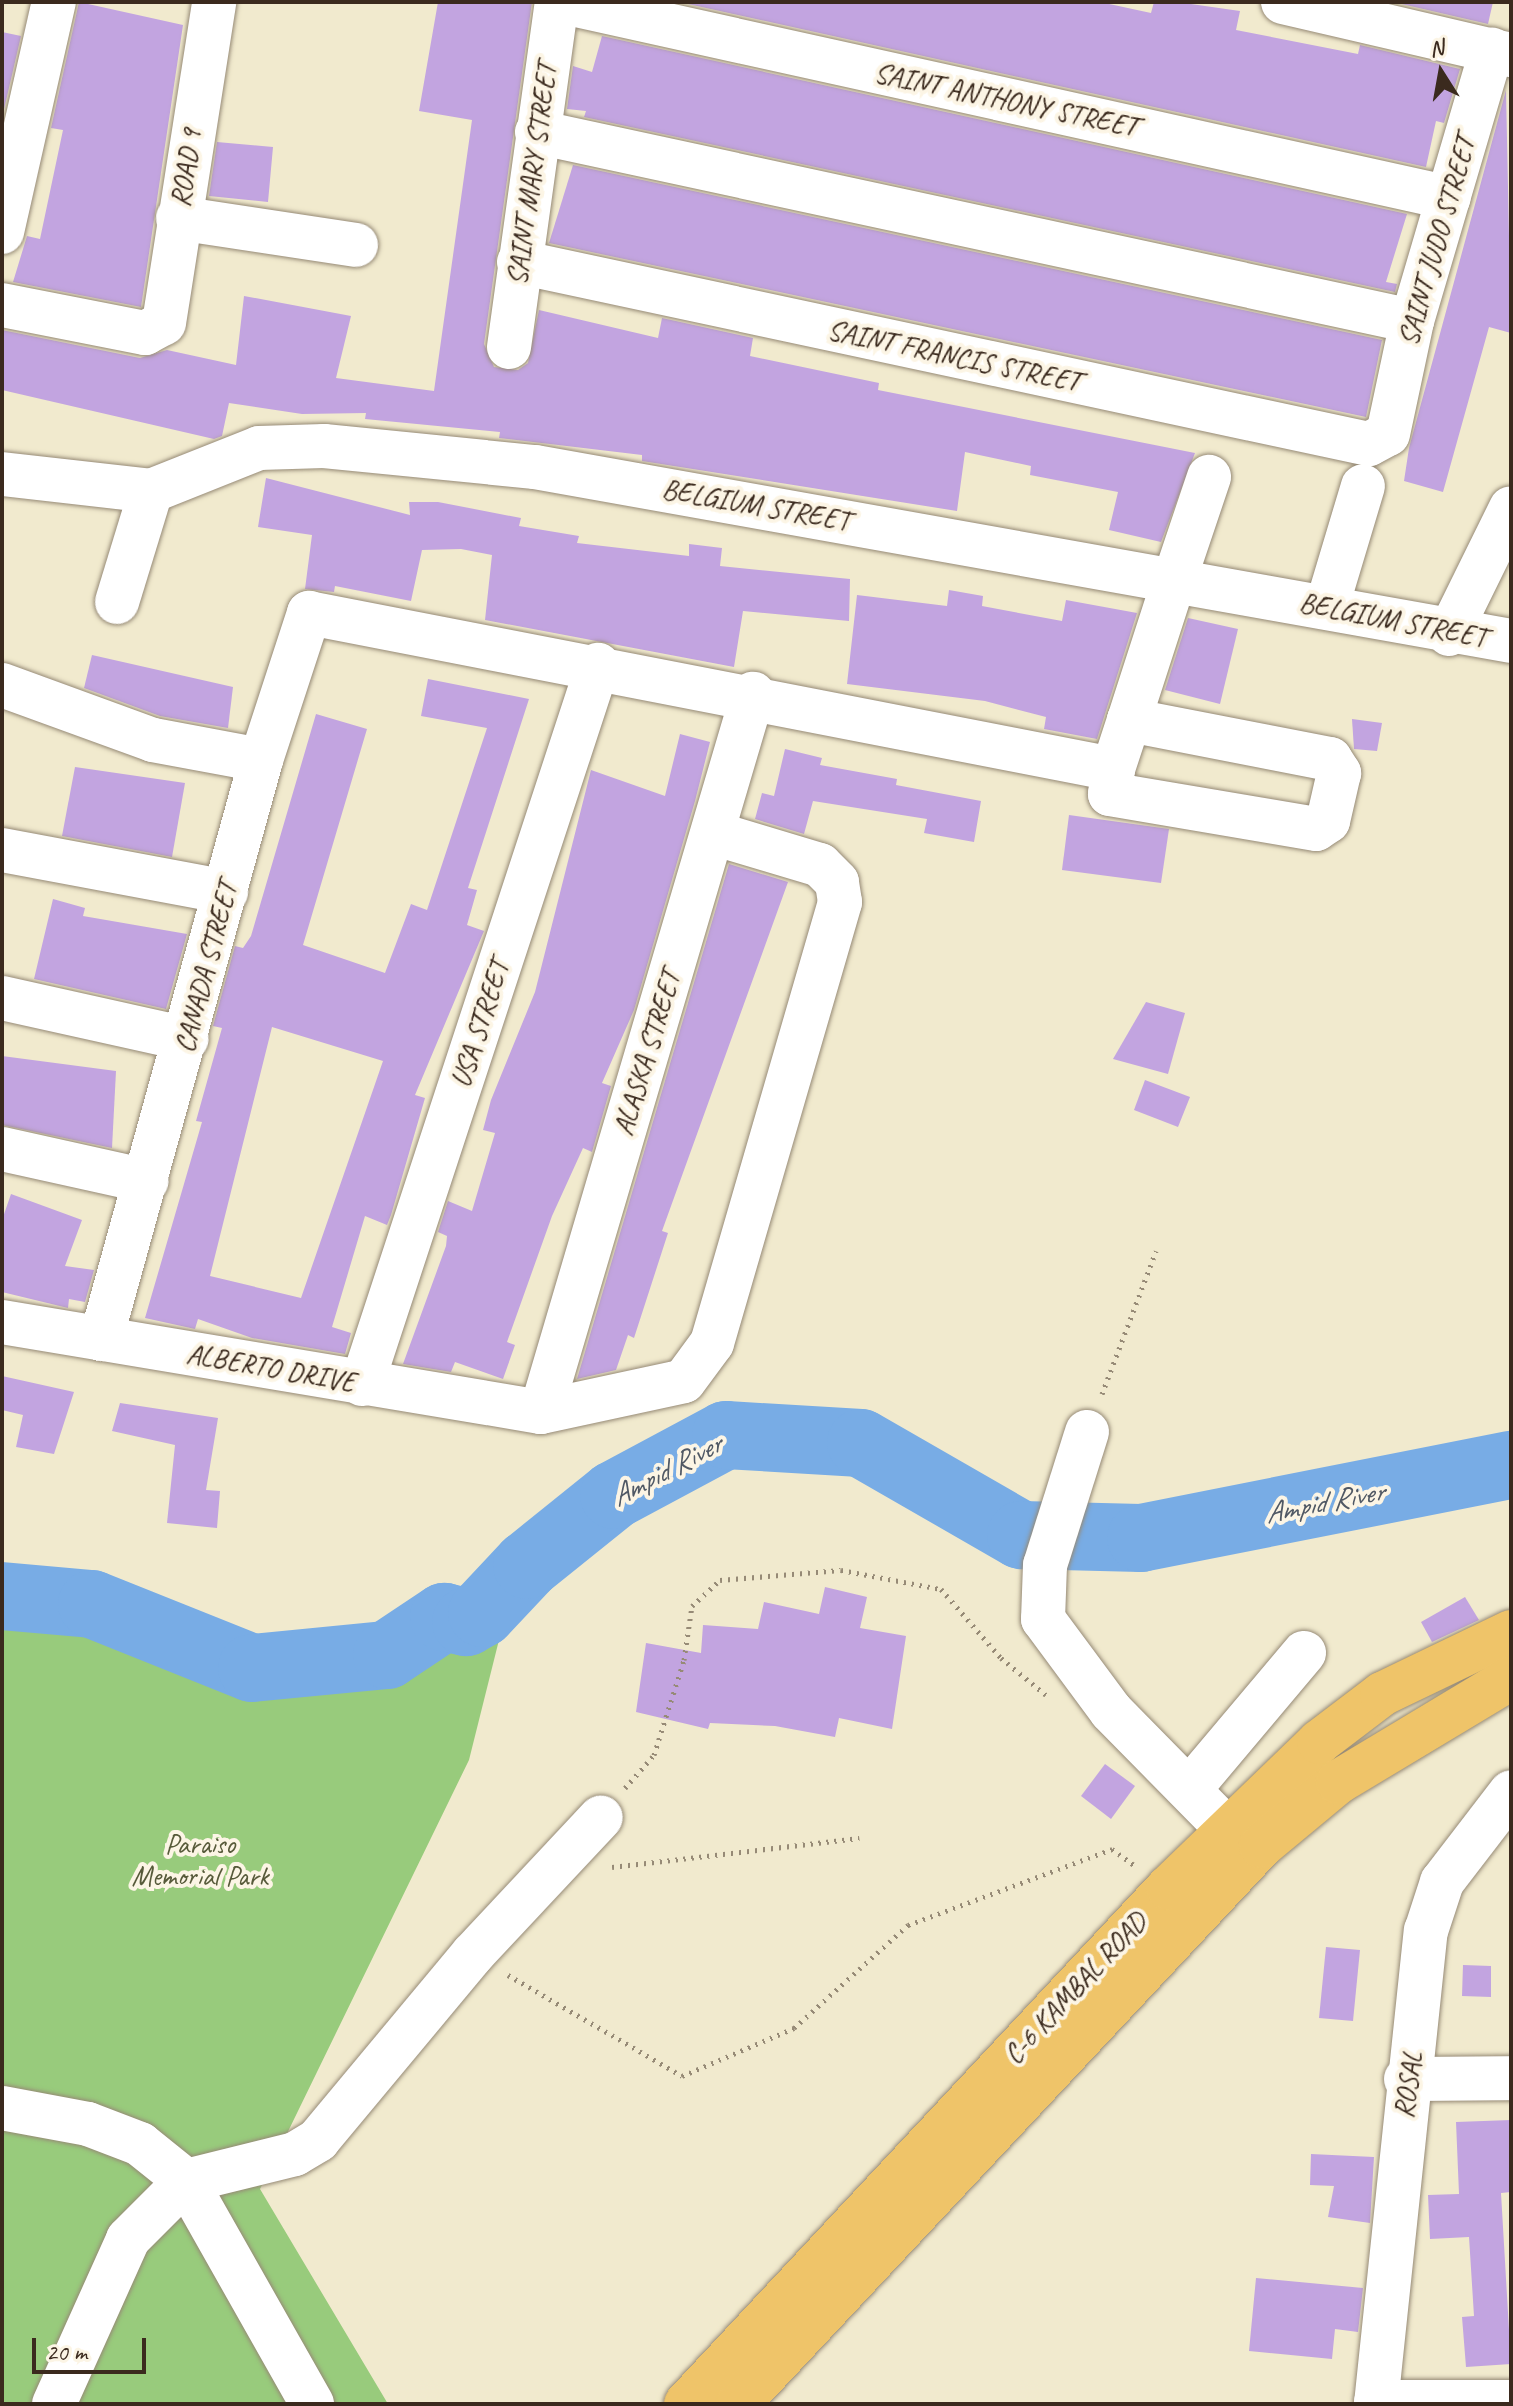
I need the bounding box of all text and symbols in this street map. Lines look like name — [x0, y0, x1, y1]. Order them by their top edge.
north arrow — [1401, 32, 1481, 112]
text: N — [1427, 33, 1446, 63]
street label: SAINT ANTHONY STREET — [872, 56, 1140, 144]
street label: SAINT MARY STREET — [500, 61, 564, 287]
street label: ROAD 9 — [163, 127, 209, 209]
street label: SAINT JUDO STREET — [1391, 133, 1483, 349]
street label: SAINT FRANCIS STREET — [825, 313, 1083, 399]
street label: BELGIUM STREET — [660, 472, 852, 538]
street label: BELGIUM STREET — [1297, 585, 1489, 655]
street label: CANADA STREET — [167, 878, 245, 1056]
street label: USA STREET — [444, 957, 516, 1091]
street label: ALASKA STREET — [606, 967, 688, 1139]
street label: ALBERTO DRIVE — [184, 1337, 358, 1399]
water label: Ampid River — [604, 1426, 728, 1514]
water label: Ampid River — [1261, 1473, 1387, 1531]
park label: Paraiso Memorial Park — [131, 1827, 269, 1893]
street label: C-6 KAMBAL ROAD — [996, 1905, 1154, 2071]
street label: ROSAL — [1387, 2050, 1429, 2120]
scale bar — [36, 2322, 150, 2372]
text: 20 m — [46, 2337, 87, 2367]

